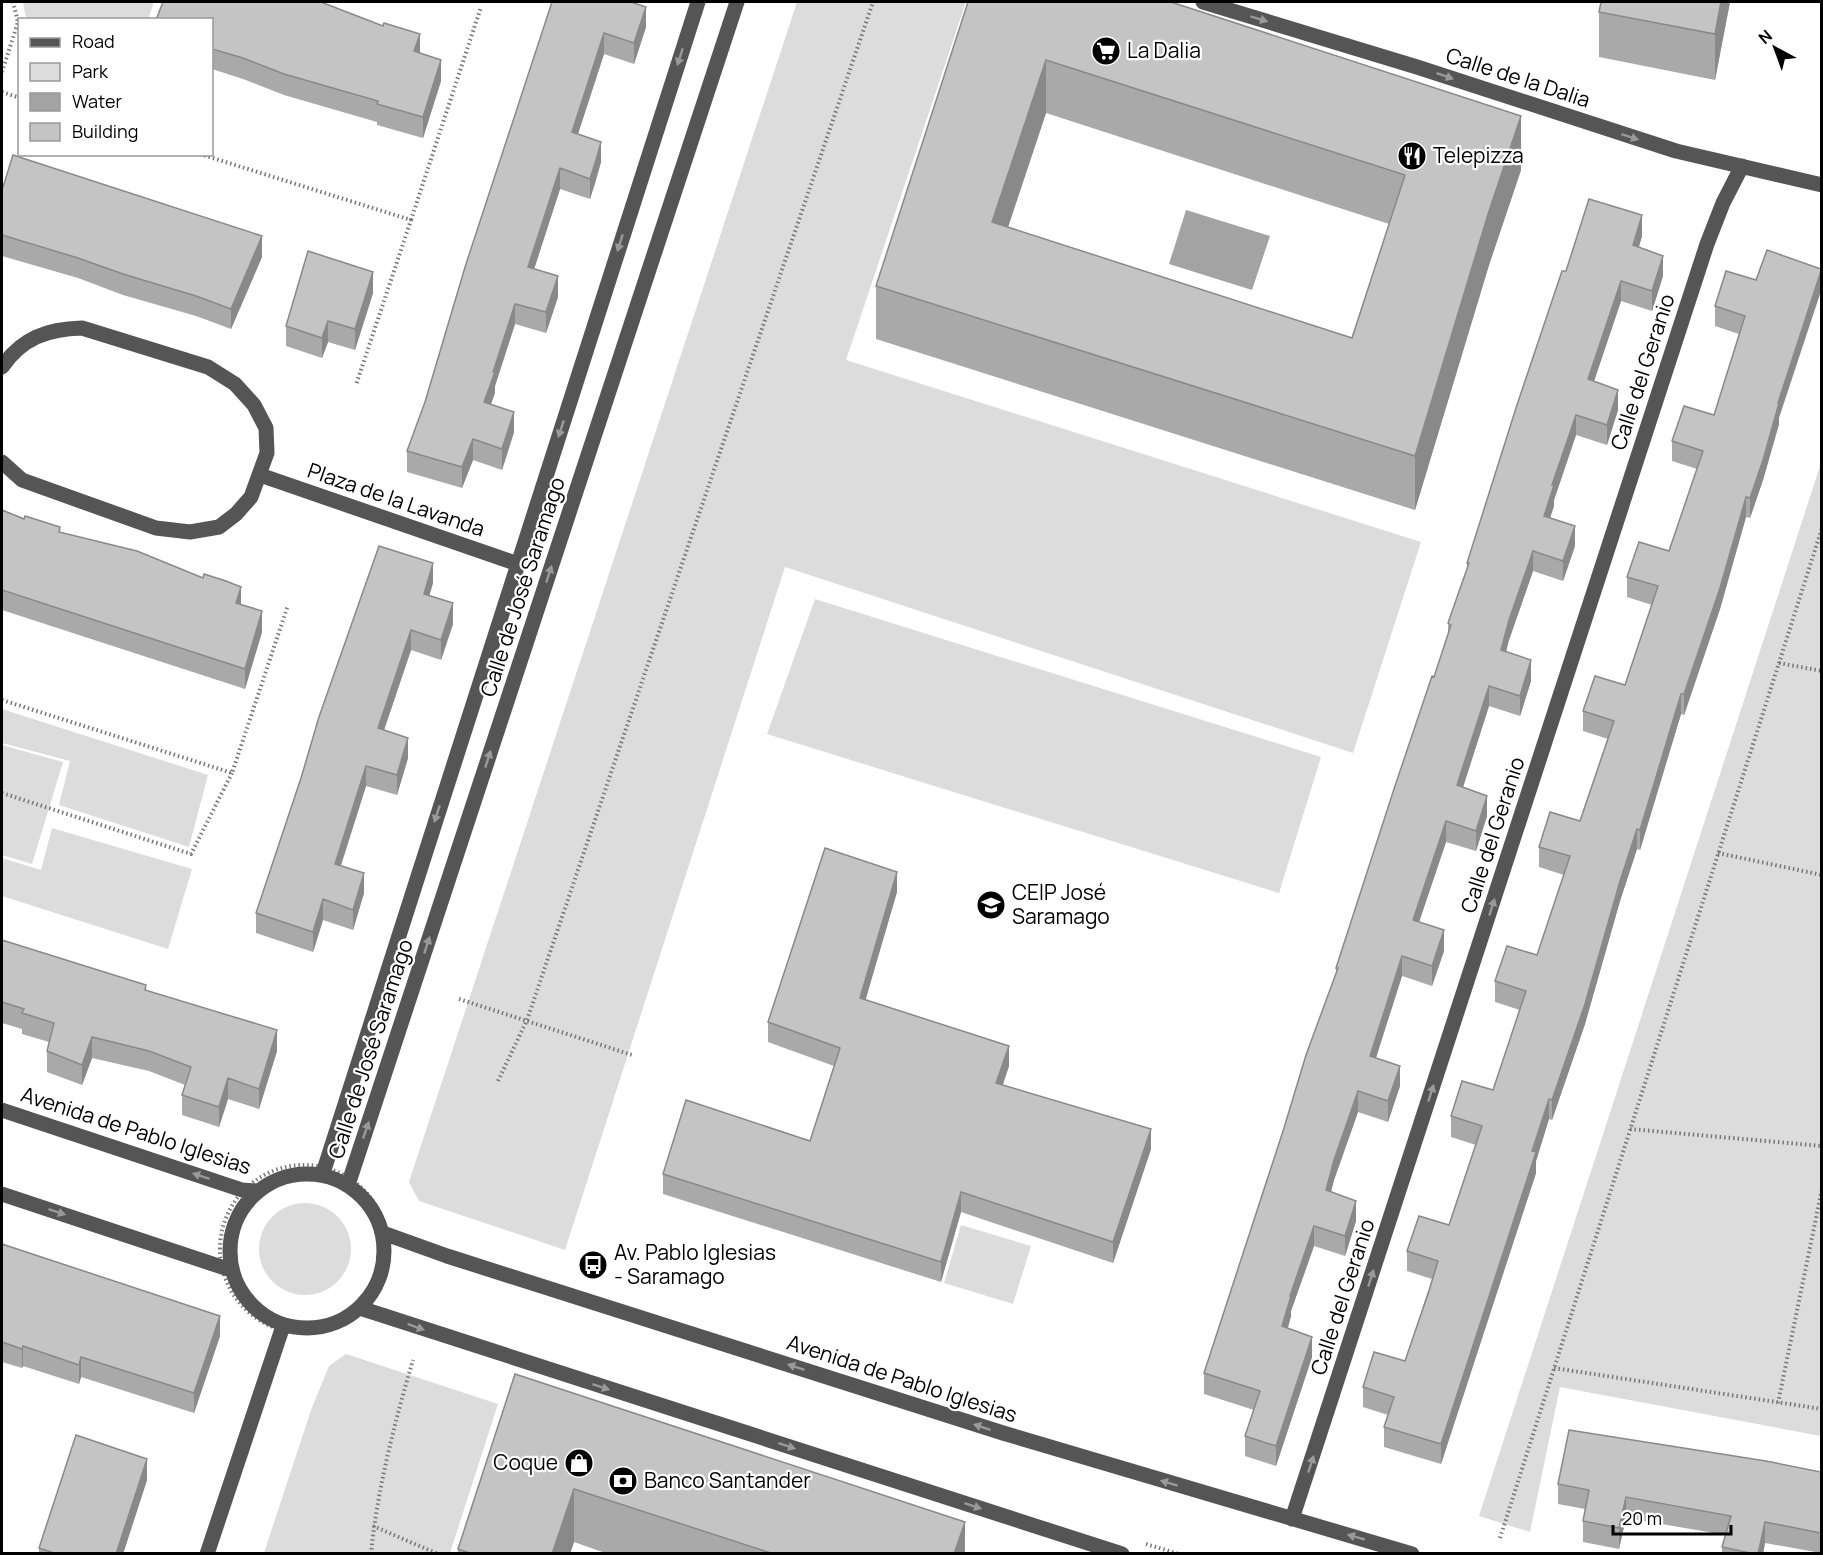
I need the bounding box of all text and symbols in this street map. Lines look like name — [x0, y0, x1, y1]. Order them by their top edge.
one-way arrow — [1250, 14, 1268, 24]
legend — [18, 18, 213, 156]
north arrow — [1745, 18, 1805, 78]
text: N — [1754, 25, 1777, 49]
text: Road — [72, 29, 115, 53]
supermarket icon: La Dalia — [1090, 35, 1122, 67]
place label: La Dalia — [1127, 36, 1201, 64]
street label: Calle de la Dalia — [1443, 41, 1594, 114]
one-way arrow — [675, 48, 684, 66]
text: Park — [72, 59, 109, 83]
one-way arrow — [1436, 72, 1454, 82]
text: Water — [72, 89, 122, 113]
text: Building — [72, 119, 138, 143]
one-way arrow — [1621, 132, 1639, 142]
restaurant icon: Telepizza — [1396, 140, 1428, 172]
place label: Telepizza — [1433, 141, 1524, 169]
one-way arrow — [615, 234, 624, 252]
street label: Calle del Geranio — [1604, 290, 1680, 453]
one-way arrow — [556, 420, 565, 438]
street label: Plaza de la Lavanda — [304, 456, 489, 542]
street label: Calle de José Saramago — [473, 473, 571, 700]
one-way arrow — [545, 565, 554, 583]
one-way arrow — [484, 750, 493, 768]
street label: Calle del Geranio — [1454, 753, 1530, 916]
one-way arrow — [432, 805, 442, 823]
place label: CEIP José Saramago — [1012, 878, 1110, 930]
school or university icon: CEIP José Saramago — [975, 889, 1007, 921]
one-way arrow — [1487, 898, 1497, 916]
street label: Calle de José Saramago — [321, 935, 419, 1162]
one-way arrow — [423, 936, 433, 954]
street label: Avenida de Pablo Iglesias — [18, 1080, 255, 1180]
one-way arrow — [1427, 1084, 1437, 1102]
one-way arrow — [362, 1121, 372, 1139]
one-way arrow — [192, 1171, 210, 1180]
one-way arrow — [48, 1208, 66, 1217]
street label: Calle del Geranio — [1304, 1215, 1380, 1378]
place label: Av. Pablo Iglesias - Saramago — [614, 1238, 776, 1290]
bus stop icon: Av. Pablo Iglesias - Saramago — [577, 1249, 609, 1281]
one-way arrow — [1367, 1269, 1376, 1287]
one-way arrow — [407, 1323, 425, 1333]
street label: Avenida de Pablo Iglesias — [784, 1328, 1021, 1428]
one-way arrow — [787, 1362, 805, 1372]
one-way arrow — [592, 1383, 610, 1392]
one-way arrow — [973, 1421, 991, 1431]
one-way arrow — [778, 1442, 796, 1452]
shop icon: Coque — [563, 1447, 595, 1479]
place label: Coque — [493, 1448, 558, 1476]
one-way arrow — [1307, 1455, 1316, 1473]
bank icon: Banco Santander — [607, 1465, 639, 1497]
place label: Banco Santander — [644, 1466, 811, 1494]
one-way arrow — [1160, 1478, 1178, 1487]
scale bar — [1613, 1498, 1732, 1536]
one-way arrow — [964, 1502, 982, 1511]
text: 20 m — [1622, 1506, 1662, 1530]
one-way arrow — [1347, 1532, 1365, 1541]

